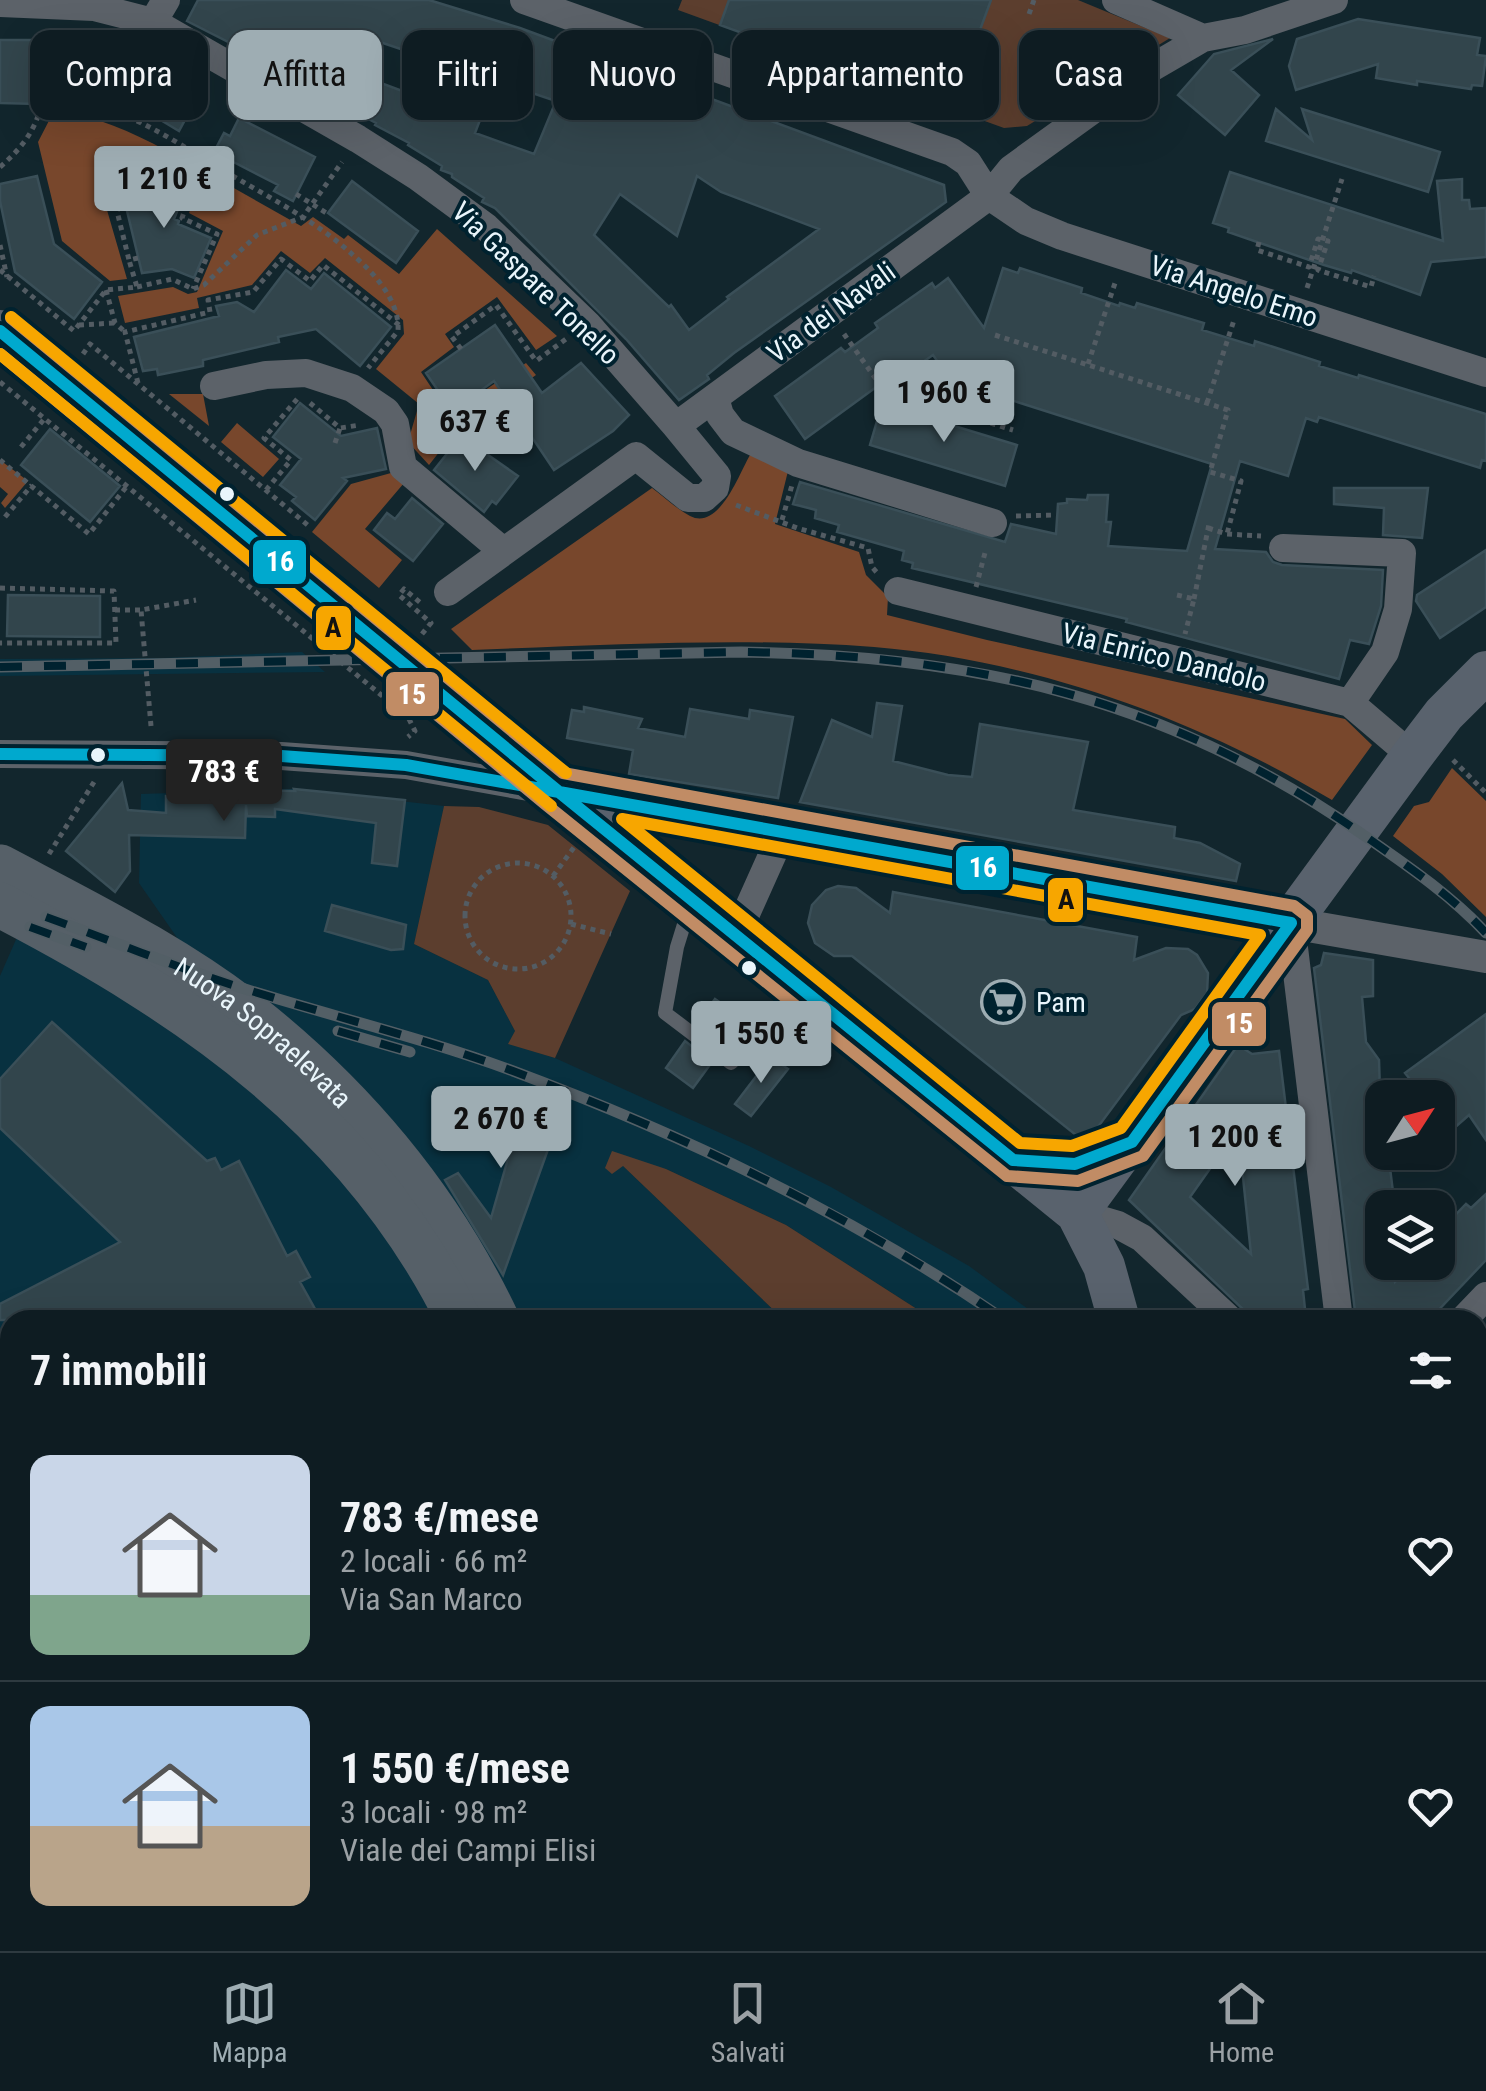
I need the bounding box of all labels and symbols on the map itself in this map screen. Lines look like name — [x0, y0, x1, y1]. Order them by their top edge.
pin: 1 210 € — [72, 146, 256, 231]
street label: Via Gaspare Tonello — [445, 195, 626, 372]
street label: Via Angelo Emo — [1146, 249, 1322, 334]
street label: Via dei Navali — [761, 255, 902, 370]
pin: 1 960 € — [852, 360, 1036, 445]
pin: 637 € — [405, 389, 545, 474]
unlabelled marker — [217, 484, 237, 504]
line badge: 16 — [251, 538, 308, 586]
text: 16 — [266, 545, 294, 578]
line badge: A — [314, 604, 353, 652]
text: A — [325, 611, 342, 644]
street label: Via Enrico Dandolo — [1058, 616, 1269, 699]
line badge: 15 — [384, 670, 441, 718]
text: 15 — [398, 678, 426, 711]
pin: 783 € — [154, 739, 294, 824]
unlabelled marker — [88, 745, 108, 765]
line badge: 16 — [954, 844, 1011, 892]
text: 16 — [969, 851, 997, 884]
line badge: A — [1046, 876, 1085, 924]
text: A — [1058, 883, 1075, 916]
street label: Nuova Sopraelevata — [168, 951, 358, 1115]
unlabelled marker — [739, 958, 759, 978]
supermarket icon: Pam — [980, 979, 1026, 1025]
place label: Pam — [1036, 986, 1086, 1019]
line badge: 15 — [1210, 1000, 1268, 1048]
pin: 1 550 € — [669, 1001, 853, 1086]
text: 15 — [1225, 1007, 1253, 1040]
north arrow — [1365, 1080, 1455, 1170]
pin: 2 670 € — [409, 1086, 593, 1171]
pin: 1 200 € — [1143, 1104, 1327, 1189]

